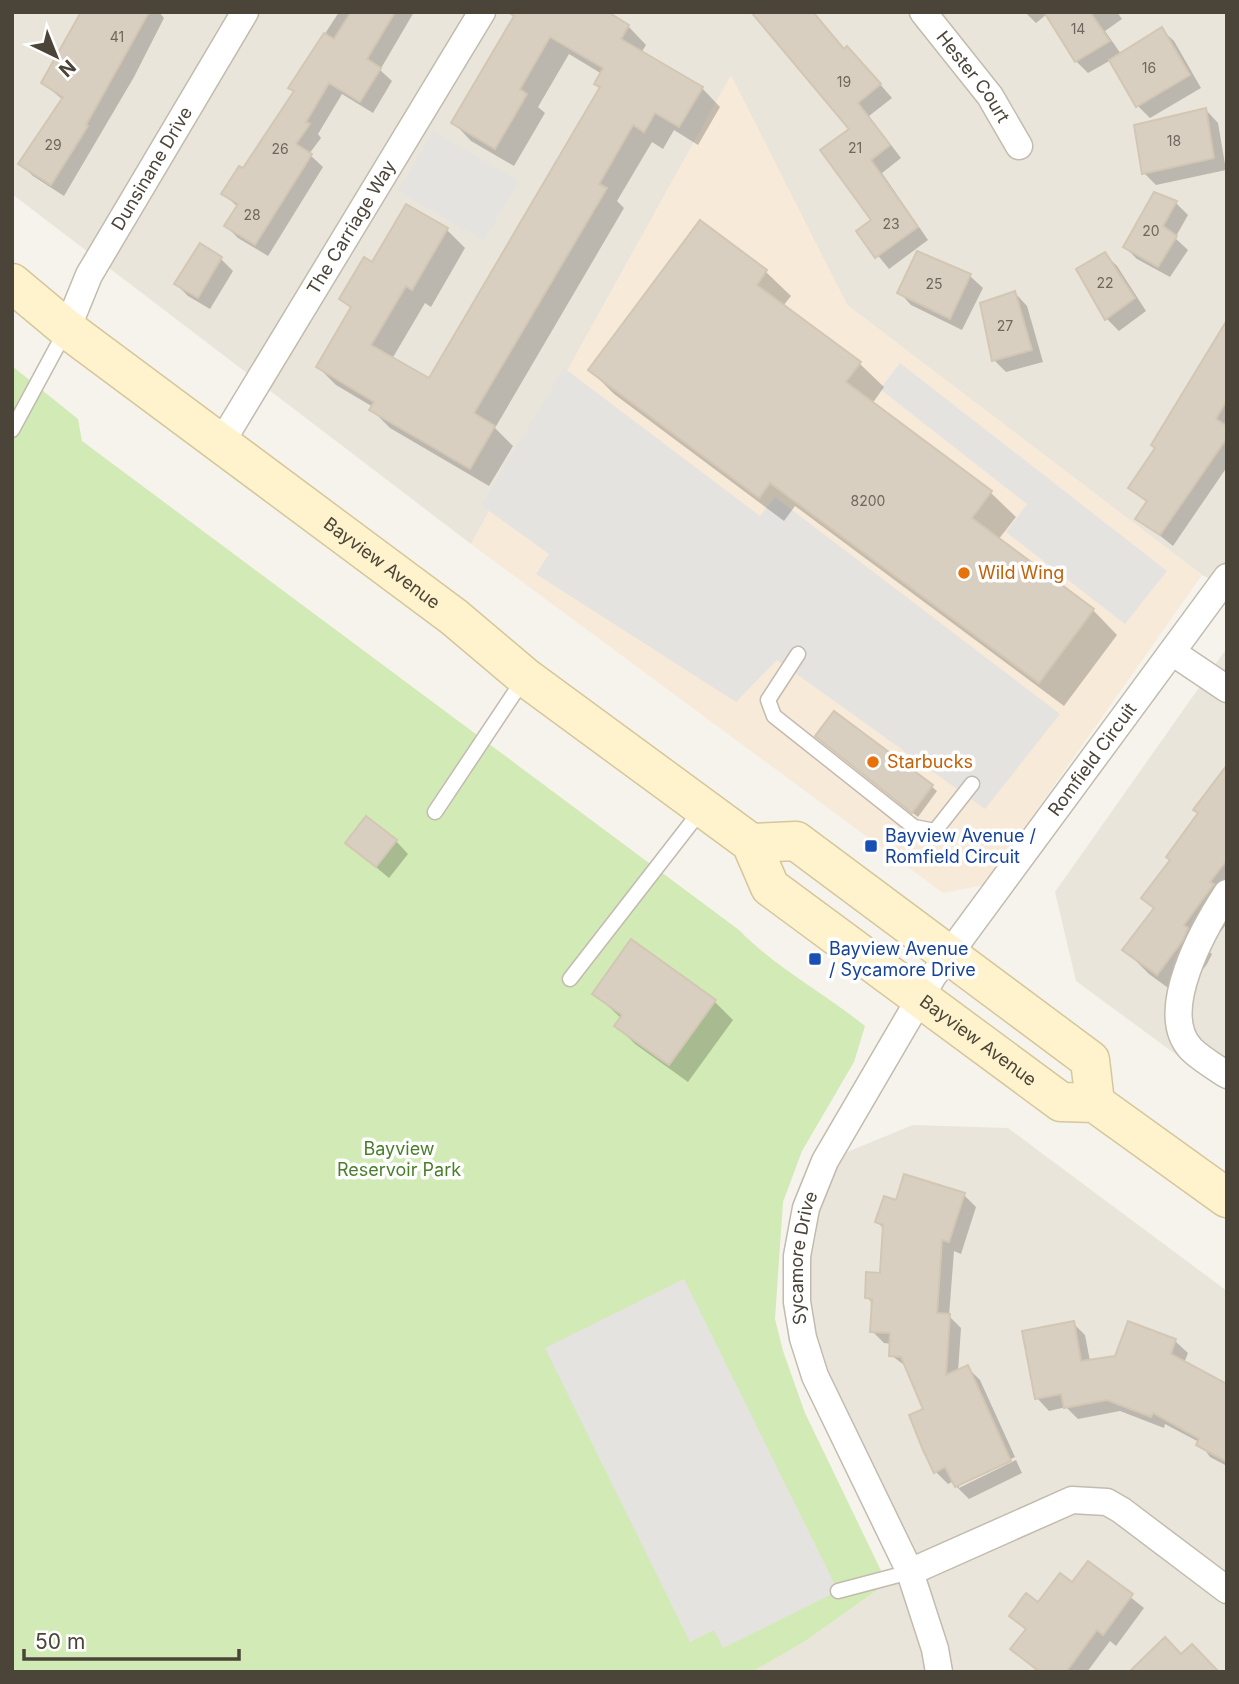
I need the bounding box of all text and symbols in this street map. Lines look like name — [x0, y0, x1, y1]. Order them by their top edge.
house number: 14 — [1071, 20, 1085, 37]
north arrow — [21, 21, 91, 91]
street label: Hester Court — [932, 27, 1014, 126]
house number: 41 — [110, 28, 124, 45]
text: N — [54, 55, 80, 81]
house number: 16 — [1142, 59, 1156, 76]
house number: 19 — [837, 73, 851, 90]
street label: Dunsinane Drive — [107, 103, 196, 234]
house number: 18 — [1167, 132, 1181, 149]
house number: 29 — [44, 136, 62, 153]
house number: 21 — [848, 139, 862, 156]
house number: 26 — [271, 140, 289, 157]
street label: The Carriage Way — [302, 156, 400, 298]
house number: 28 — [243, 206, 261, 223]
house number: 23 — [882, 215, 900, 232]
house number: 20 — [1142, 222, 1160, 239]
house number: 22 — [1096, 274, 1114, 291]
house number: 25 — [925, 275, 943, 292]
house number: 27 — [997, 317, 1013, 334]
house number: 8200 — [851, 492, 885, 509]
street label: Bayview Avenue — [320, 513, 444, 613]
place label: Wild Wing — [978, 562, 1064, 583]
marker: Wild Wing — [956, 565, 972, 581]
street label: Romfield Circuit — [1044, 699, 1141, 820]
place label: Starbucks — [887, 751, 973, 772]
marker: Starbucks — [865, 754, 881, 770]
place label: Bayview Avenue / Romfield Circuit — [885, 825, 1036, 867]
marker: Bayview Avenue / Romfield Circuit — [863, 838, 879, 854]
place label: Bayview Avenue / Sycamore Drive — [829, 938, 976, 980]
marker: Bayview Avenue / Sycamore Drive — [807, 951, 823, 967]
street label: Bayview Avenue — [916, 990, 1041, 1090]
park label: Bayview Reservoir Park — [337, 1138, 461, 1180]
street label: Sycamore Drive — [786, 1188, 822, 1327]
scale bar — [24, 1618, 240, 1662]
text: 50 m — [35, 1629, 85, 1654]

